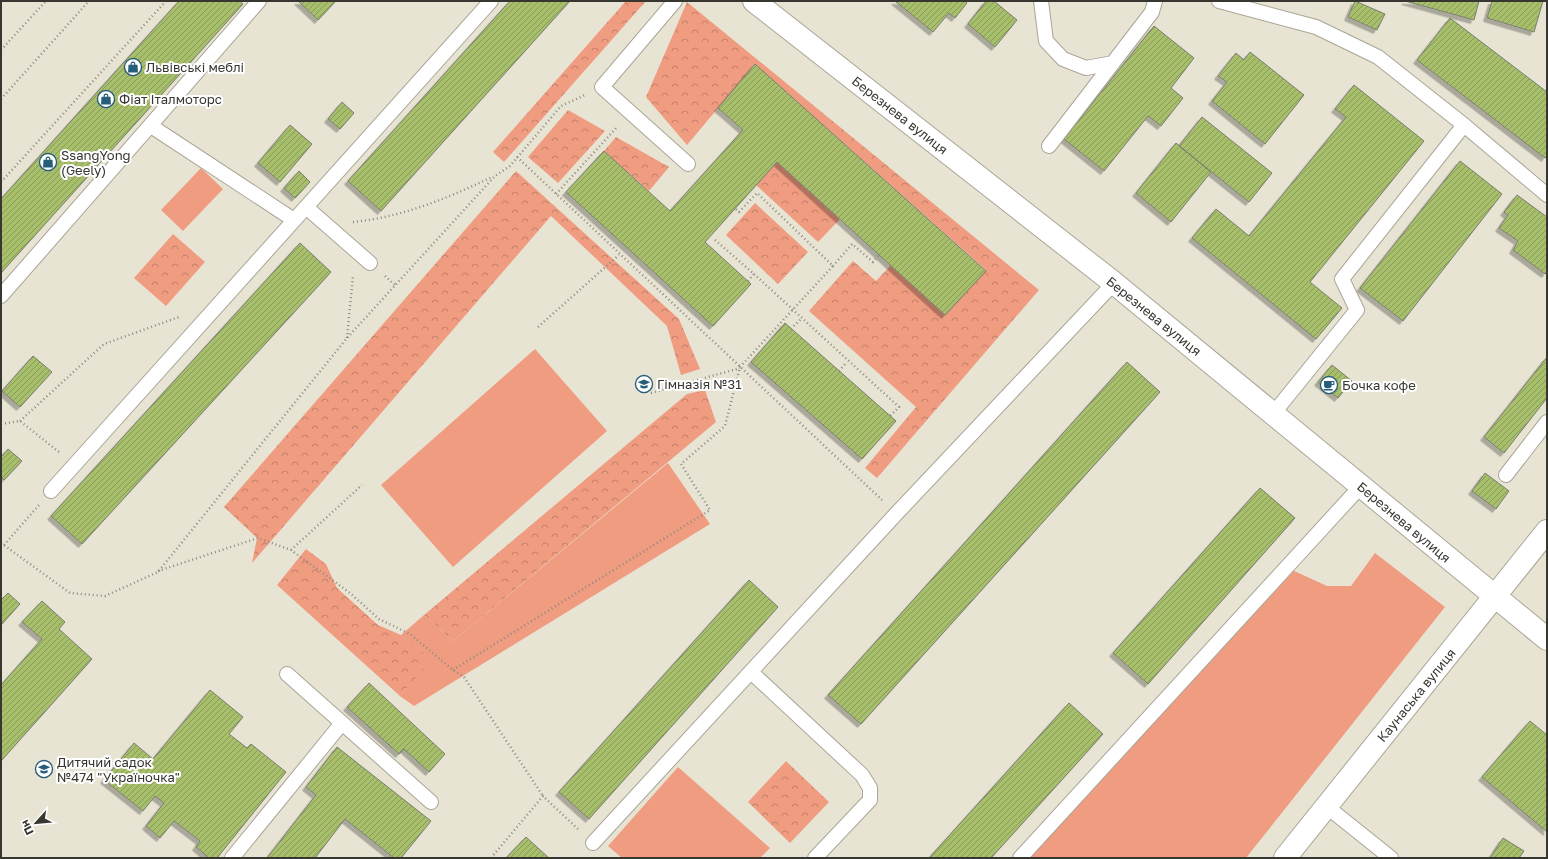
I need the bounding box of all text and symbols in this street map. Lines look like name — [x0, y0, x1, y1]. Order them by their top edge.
shop icon: Львівські меблі — [123, 57, 143, 77]
place label: Львівські меблі — [146, 59, 244, 75]
street label: Березнева вулиця — [849, 73, 951, 157]
shop icon: Фіат Італмоторс — [96, 89, 116, 109]
place label: Фіат Італмоторс — [119, 91, 222, 107]
place label: SsangYong (Geely) — [61, 147, 131, 178]
shop icon: SsangYong (Geely) — [38, 152, 58, 172]
street label: Березнева вулиця — [1103, 273, 1205, 359]
school or university icon: Гімназія №31 — [634, 374, 654, 394]
cafe icon: Бочка кофе — [1319, 375, 1339, 395]
place label: Гімназія №31 — [657, 376, 742, 392]
place label: Бочка кофе — [1342, 377, 1416, 393]
street label: Березнева вулиця — [1354, 478, 1454, 566]
street label: Каунаська вулиця — [1373, 645, 1459, 745]
place label: Дитячий садок №474 "Україночка" — [57, 754, 180, 785]
school or university icon: Дитячий садок №474 "Україночка" — [34, 759, 54, 779]
north arrow — [16, 803, 56, 843]
text: Пн — [17, 818, 36, 837]

